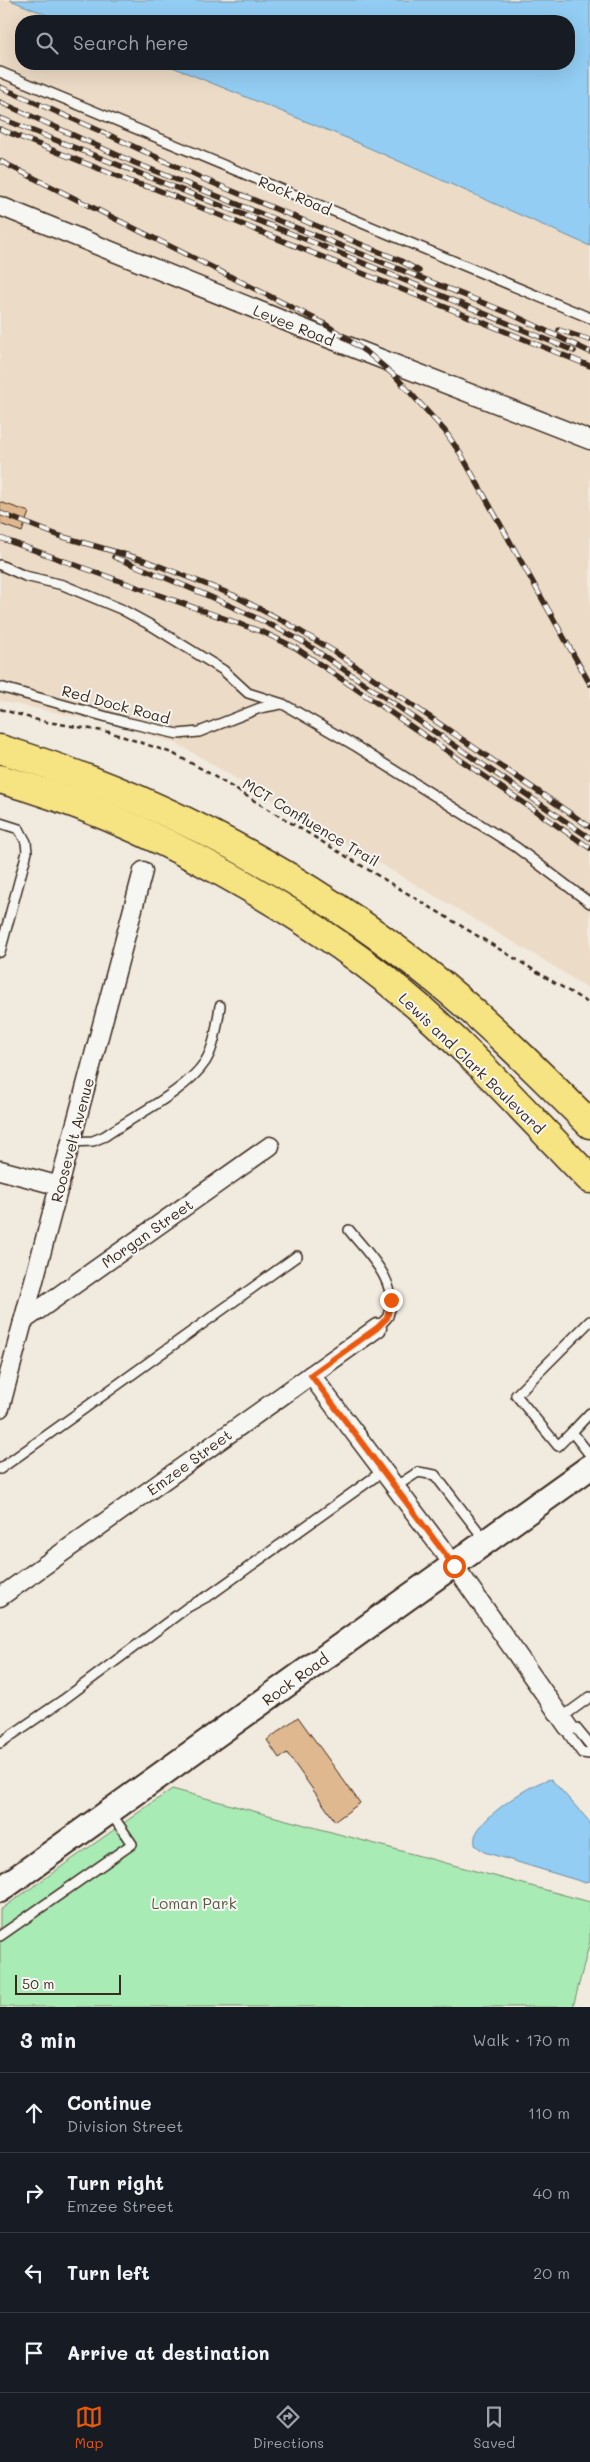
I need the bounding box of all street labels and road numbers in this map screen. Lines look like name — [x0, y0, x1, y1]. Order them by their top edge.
street label: Rock Road — [255, 171, 335, 219]
street label: Levee Road — [250, 300, 338, 350]
street label: Red Dock Road — [60, 680, 172, 728]
street label: MCT Confluence Trail — [239, 773, 383, 871]
street label: Lewis and Clark Boulevard — [395, 988, 549, 1138]
street label: Roosevelt Avenue — [46, 1075, 98, 1205]
street label: Morgan Street — [97, 1194, 197, 1272]
street label: Emzee Street — [143, 1425, 235, 1499]
street label: Rock Road — [258, 1648, 332, 1710]

